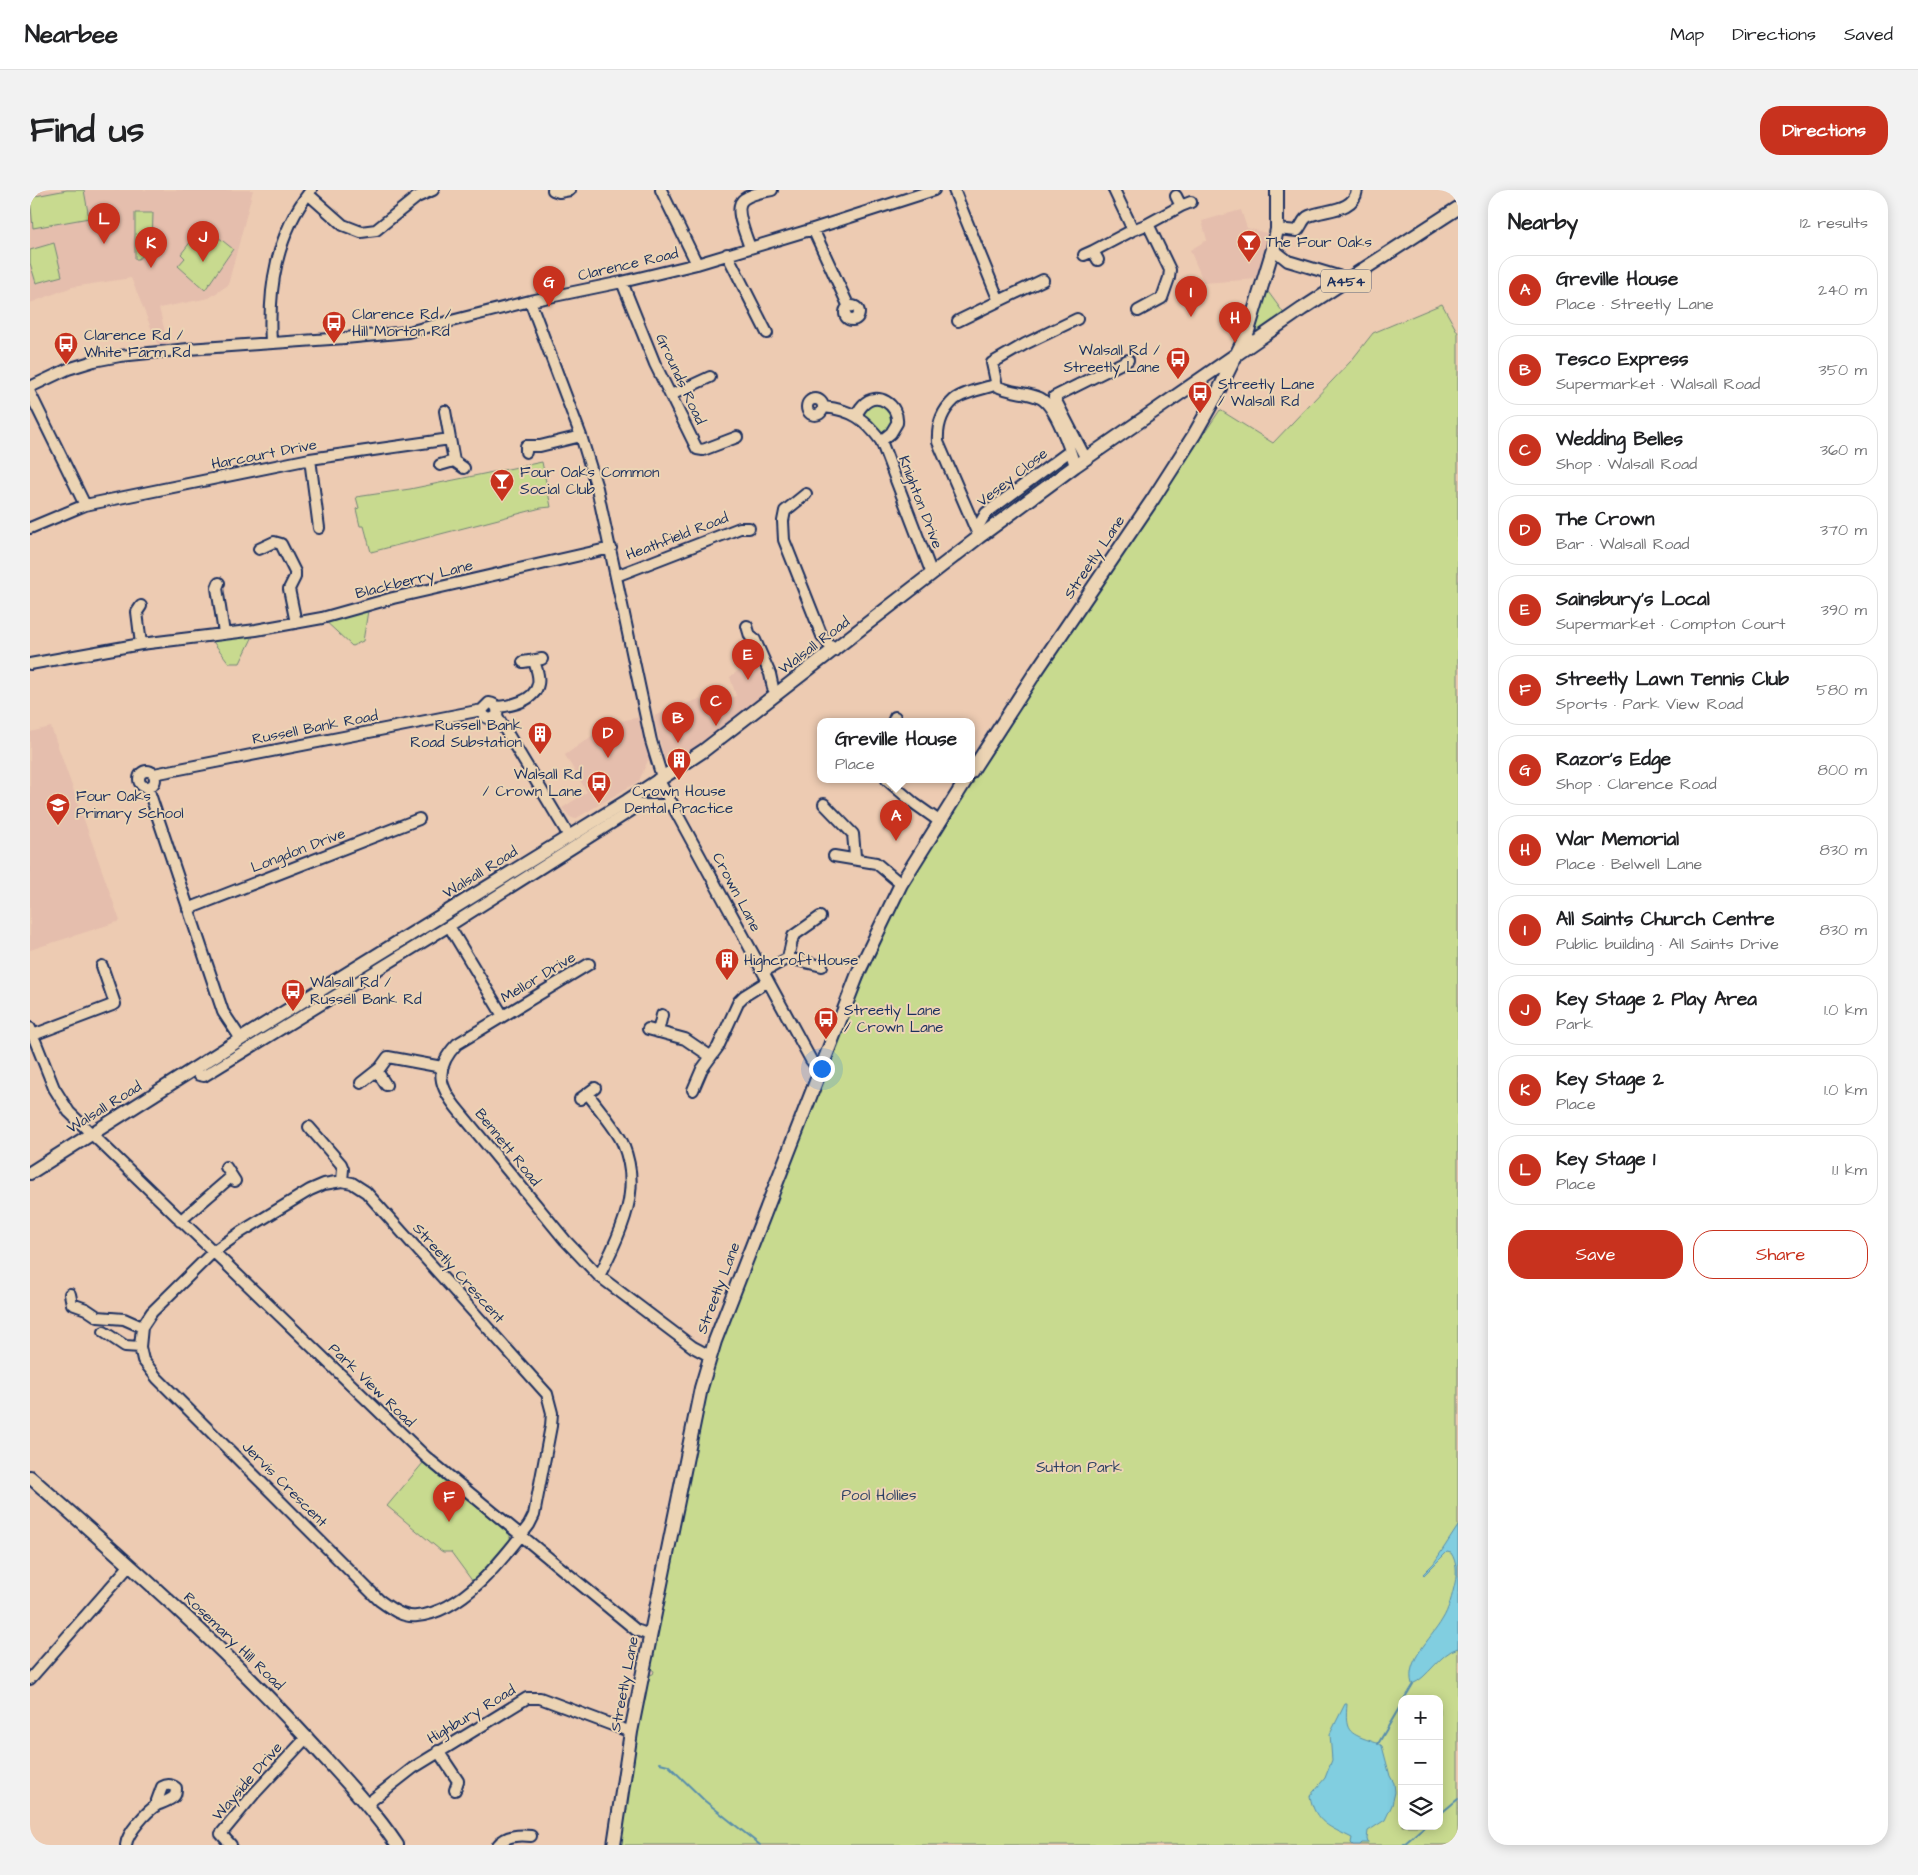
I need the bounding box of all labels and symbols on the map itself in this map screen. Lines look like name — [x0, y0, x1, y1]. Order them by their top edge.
pin: L — [88, 203, 120, 244]
pin: J — [187, 221, 219, 262]
pin: K — [135, 227, 167, 268]
bar icon: The Four Oaks — [1236, 229, 1262, 263]
place label: The Four Oaks — [1266, 232, 1373, 253]
street label: Clarence Road — [576, 243, 681, 286]
pin: G — [533, 266, 565, 307]
road number: A454 — [1321, 270, 1371, 292]
pin: I — [1175, 276, 1207, 317]
pin: H — [1219, 302, 1251, 343]
place label: Clarence Rd / Hill Morton Rd — [352, 304, 452, 342]
bus stop icon: Clarence Rd / Hill Morton Rd — [321, 310, 347, 344]
place label: Clarence Rd / White Farm Rd — [84, 325, 191, 363]
street label: Grounds Road — [650, 330, 711, 428]
bus stop icon: Clarence Rd / White Farm Rd — [53, 331, 79, 365]
place label: Walsall Rd / Streetly Lane — [1063, 340, 1160, 379]
bus stop icon: Walsall Rd / Streetly Lane — [1165, 346, 1191, 380]
place label: Streetly Lane / Walsall Rd — [1218, 374, 1315, 412]
bus stop icon: Streetly Lane / Walsall Rd — [1187, 380, 1213, 414]
street label: Harcourt Drive — [210, 434, 319, 475]
street label: Vesey Close — [973, 443, 1053, 512]
street label: Knighton Drive — [892, 453, 948, 552]
place label: Four Oaks Common Social Club — [520, 462, 660, 500]
bar icon: Four Oaks Common Social Club — [489, 468, 515, 502]
street label: Heathfield Road — [623, 507, 732, 566]
street label: Streetly Lane — [1059, 511, 1131, 604]
street label: Blackberry Lane — [353, 555, 475, 605]
street label: Walsall Road — [774, 611, 855, 679]
pin: E — [732, 639, 764, 680]
pin: C — [700, 685, 732, 726]
pin: B — [662, 702, 694, 743]
street label: Russell Bank Road — [250, 705, 380, 750]
place label: Russell Bank Road Substation — [410, 715, 522, 753]
pin: D — [592, 717, 624, 758]
building icon: Russell Bank Road Substation — [527, 721, 553, 755]
building icon: Crown House Dental Practice — [666, 747, 692, 781]
place label: Walsall Rd / Crown Lane — [483, 764, 582, 802]
bus stop icon: Walsall Rd / Crown Lane — [586, 770, 612, 804]
place label: Crown House Dental Practice — [625, 781, 733, 819]
place label: Four Oaks Primary School — [76, 786, 184, 825]
school or university icon: Four Oaks Primary School — [45, 792, 71, 826]
pin: A — [880, 800, 912, 841]
street label: Longdon Drive — [248, 823, 349, 879]
street label: Walsall Road — [439, 841, 522, 904]
street label: Crown Lane — [707, 849, 766, 935]
street label: Mellor Drive — [497, 947, 580, 1008]
building icon: Highcroft House — [714, 947, 740, 981]
place label: Highcroft House — [744, 950, 858, 972]
place label: Walsall Rd / Russell Bank Rd — [310, 972, 422, 1010]
bus stop icon: Walsall Rd / Russell Bank Rd — [280, 978, 306, 1012]
place label: Streetly Lane / Crown Lane — [844, 1000, 943, 1038]
bus stop icon: Streetly Lane / Crown Lane — [813, 1006, 839, 1040]
your location — [809, 1056, 835, 1082]
street label: Walsall Road — [63, 1076, 146, 1139]
street label: Bennett Road — [470, 1104, 546, 1191]
street label: Streetly Crescent — [407, 1219, 509, 1329]
street label: Streetly Lane — [691, 1239, 746, 1337]
street label: Park View Road — [324, 1339, 420, 1432]
street label: Jervis Crescent — [237, 1437, 332, 1532]
park label: Sutton Park — [1036, 1457, 1122, 1478]
pin: F — [433, 1481, 465, 1522]
park label: Pool Hollies — [842, 1485, 917, 1506]
street label: Rosemary Hill Road — [178, 1588, 289, 1696]
street label: Streetly Lane — [605, 1635, 645, 1734]
street label: Highbury Road — [423, 1680, 520, 1750]
street label: Wayside Drive — [207, 1738, 288, 1826]

